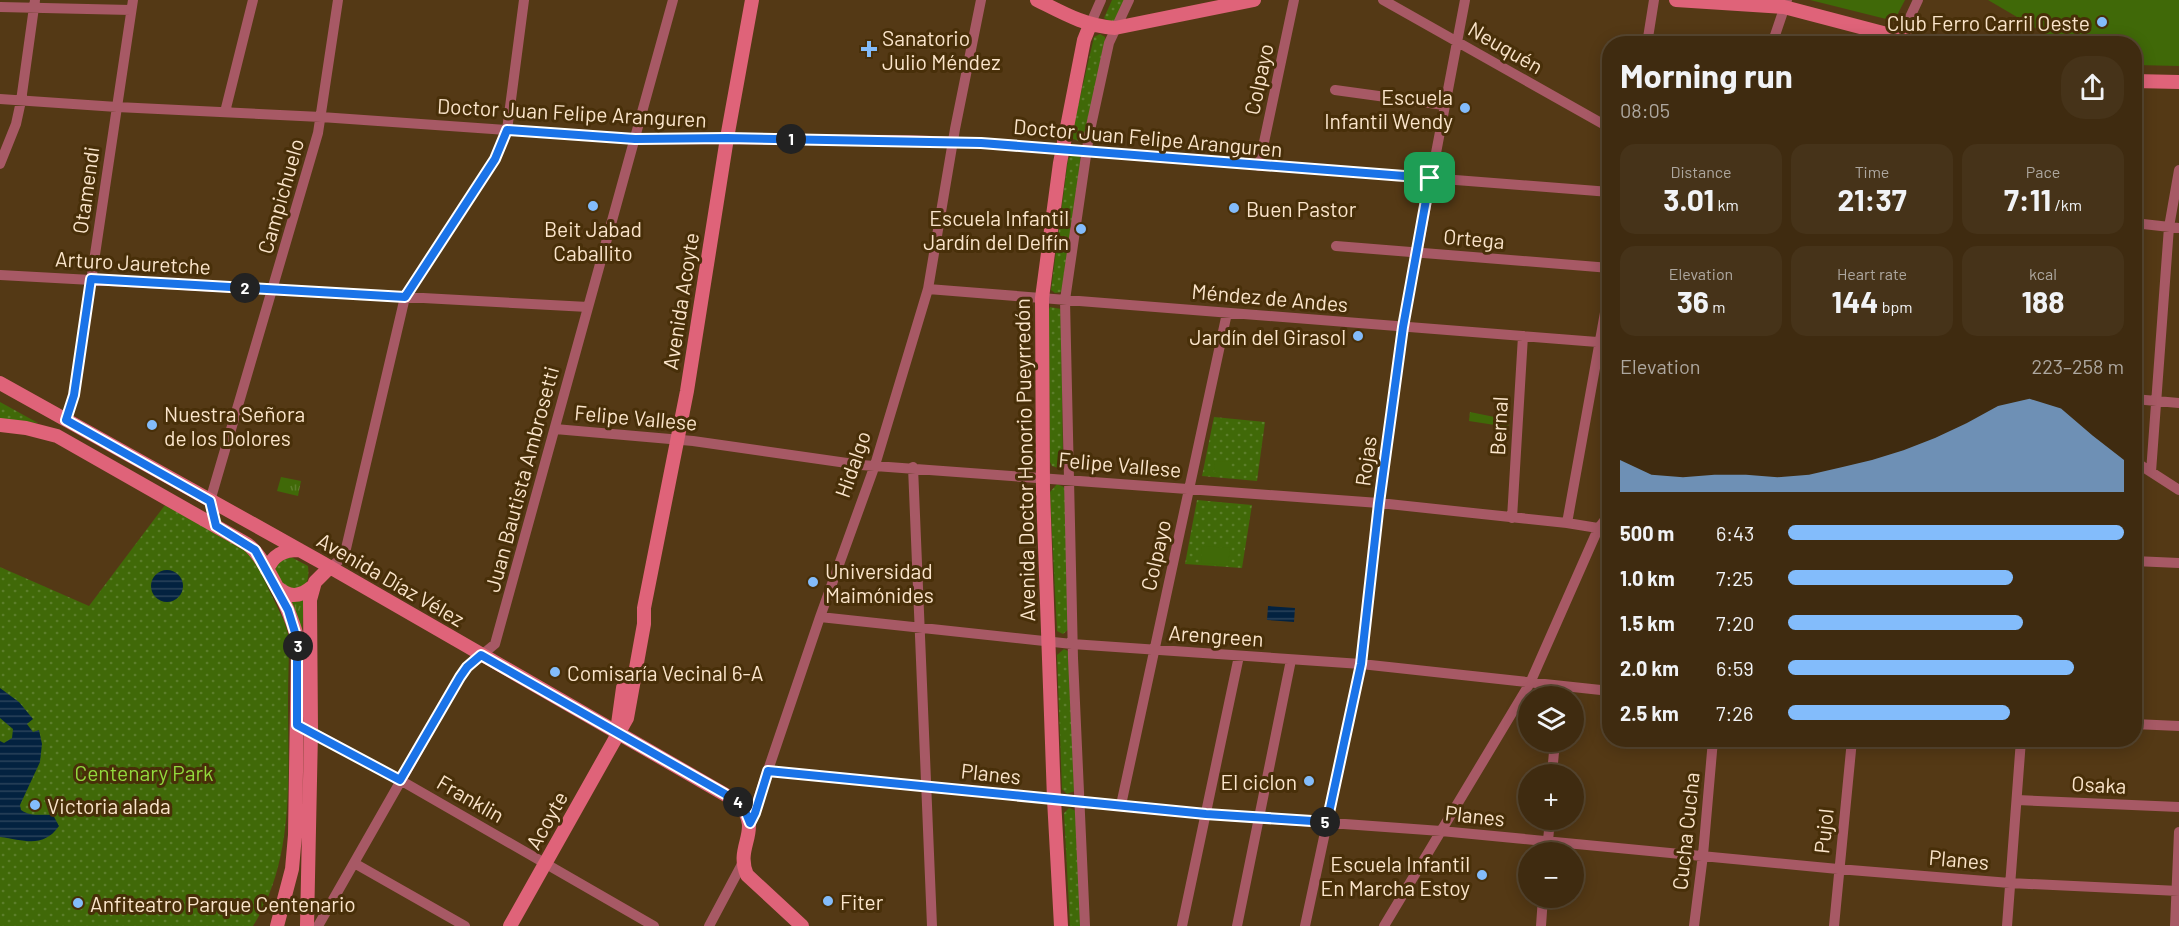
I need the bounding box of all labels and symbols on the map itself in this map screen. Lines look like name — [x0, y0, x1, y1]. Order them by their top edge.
place label: Club Ferro Carril Oeste — [1887, 10, 2090, 35]
marker: Club Ferro Carril Oeste — [2095, 15, 2109, 29]
street label: Neuquén — [1464, 16, 1548, 78]
place label: Sanatorio Julio Méndez — [882, 25, 1001, 74]
marker: Sanatorio Julio Méndez — [860, 40, 878, 58]
street label: Colpayo — [1238, 41, 1278, 117]
place label: Escuela Infantil Wendy — [1324, 84, 1453, 133]
street label: Doctor Juan Felipe Aranguren — [437, 92, 707, 132]
marker: Escuela Infantil Wendy — [1458, 101, 1472, 115]
street label: Doctor Juan Felipe Aranguren — [1013, 113, 1283, 161]
pin: 1 — [776, 124, 806, 154]
street label: Campichuelo — [252, 136, 308, 256]
street label: Otamendi — [67, 145, 103, 235]
pin — [1404, 152, 1455, 203]
place label: Buen Pastor — [1246, 196, 1357, 221]
marker: Beit Jabad Caballito — [586, 199, 600, 213]
marker: Buen Pastor — [1227, 201, 1241, 215]
place label: Escuela Infantil Jardín del Delfín — [923, 205, 1069, 254]
place label: Beit Jabad Caballito — [544, 216, 642, 265]
marker: Escuela Infantil Jardín del Delfín — [1074, 222, 1088, 236]
street label: Ortega — [1442, 223, 1506, 253]
street label: Avenida Acoyte — [657, 231, 703, 371]
street label: Arturo Jauretche — [54, 245, 212, 279]
pin: 2 — [230, 273, 260, 303]
street label: Méndez de Andes — [1191, 278, 1349, 316]
street label: Avenida Doctor Honorio Pueyrredón — [1009, 298, 1039, 622]
place label: Jardín del Girasol — [1190, 324, 1346, 349]
marker: Jardín del Girasol — [1351, 329, 1365, 343]
street label: Juan Bautista Ambrosetti — [479, 363, 563, 595]
street label: Bernal — [1484, 396, 1512, 456]
street label: Felipe Vallese — [573, 399, 699, 435]
place label: Nuestra Señora de los Dolores — [164, 401, 305, 450]
marker: Nuestra Señora de los Dolores — [145, 418, 159, 432]
street label: Hidalgo — [829, 427, 875, 501]
street label: Rojas — [1349, 434, 1381, 488]
street label: Felipe Vallese — [1057, 446, 1183, 482]
street label: Colpayo — [1135, 517, 1175, 593]
street label: Avenida Díaz Vélez — [313, 527, 469, 631]
place label: Universidad Maimónides — [825, 558, 934, 607]
marker: Universidad Maimónides — [806, 575, 820, 589]
street label: Arengreen — [1168, 619, 1264, 651]
pin: 3 — [283, 631, 313, 661]
place label: Comisaría Vecinal 6-A — [567, 660, 764, 685]
marker: Comisaría Vecinal 6-A — [548, 665, 562, 679]
street label: Planes — [960, 757, 1022, 789]
park label: Centenary Park — [74, 760, 214, 785]
street label: Franklin — [433, 769, 509, 827]
place label: El ciclon — [1220, 769, 1297, 794]
street label: Osaka — [2071, 770, 2127, 798]
street label: Cucha Cucha — [1666, 771, 1704, 891]
marker: El ciclon — [1302, 774, 1316, 788]
street label: Acoyte — [520, 787, 572, 853]
pin: 4 — [723, 787, 753, 817]
place label: Victoria alada — [47, 793, 171, 818]
marker: Victoria alada — [28, 798, 42, 812]
street label: Planes — [1444, 799, 1506, 831]
pin: 5 — [1310, 807, 1340, 837]
street label: Pujol — [1808, 807, 1838, 855]
street label: Planes — [1928, 844, 1990, 874]
place label: Escuela Infantil En Marcha Estoy — [1321, 851, 1470, 900]
marker: Escuela Infantil En Marcha Estoy — [1475, 868, 1489, 882]
place label: Fiter — [840, 889, 884, 914]
place label: Anfiteatro Parque Centenario — [90, 891, 356, 916]
marker: Fiter — [821, 894, 835, 908]
marker: Anfiteatro Parque Centenario — [71, 896, 85, 910]

